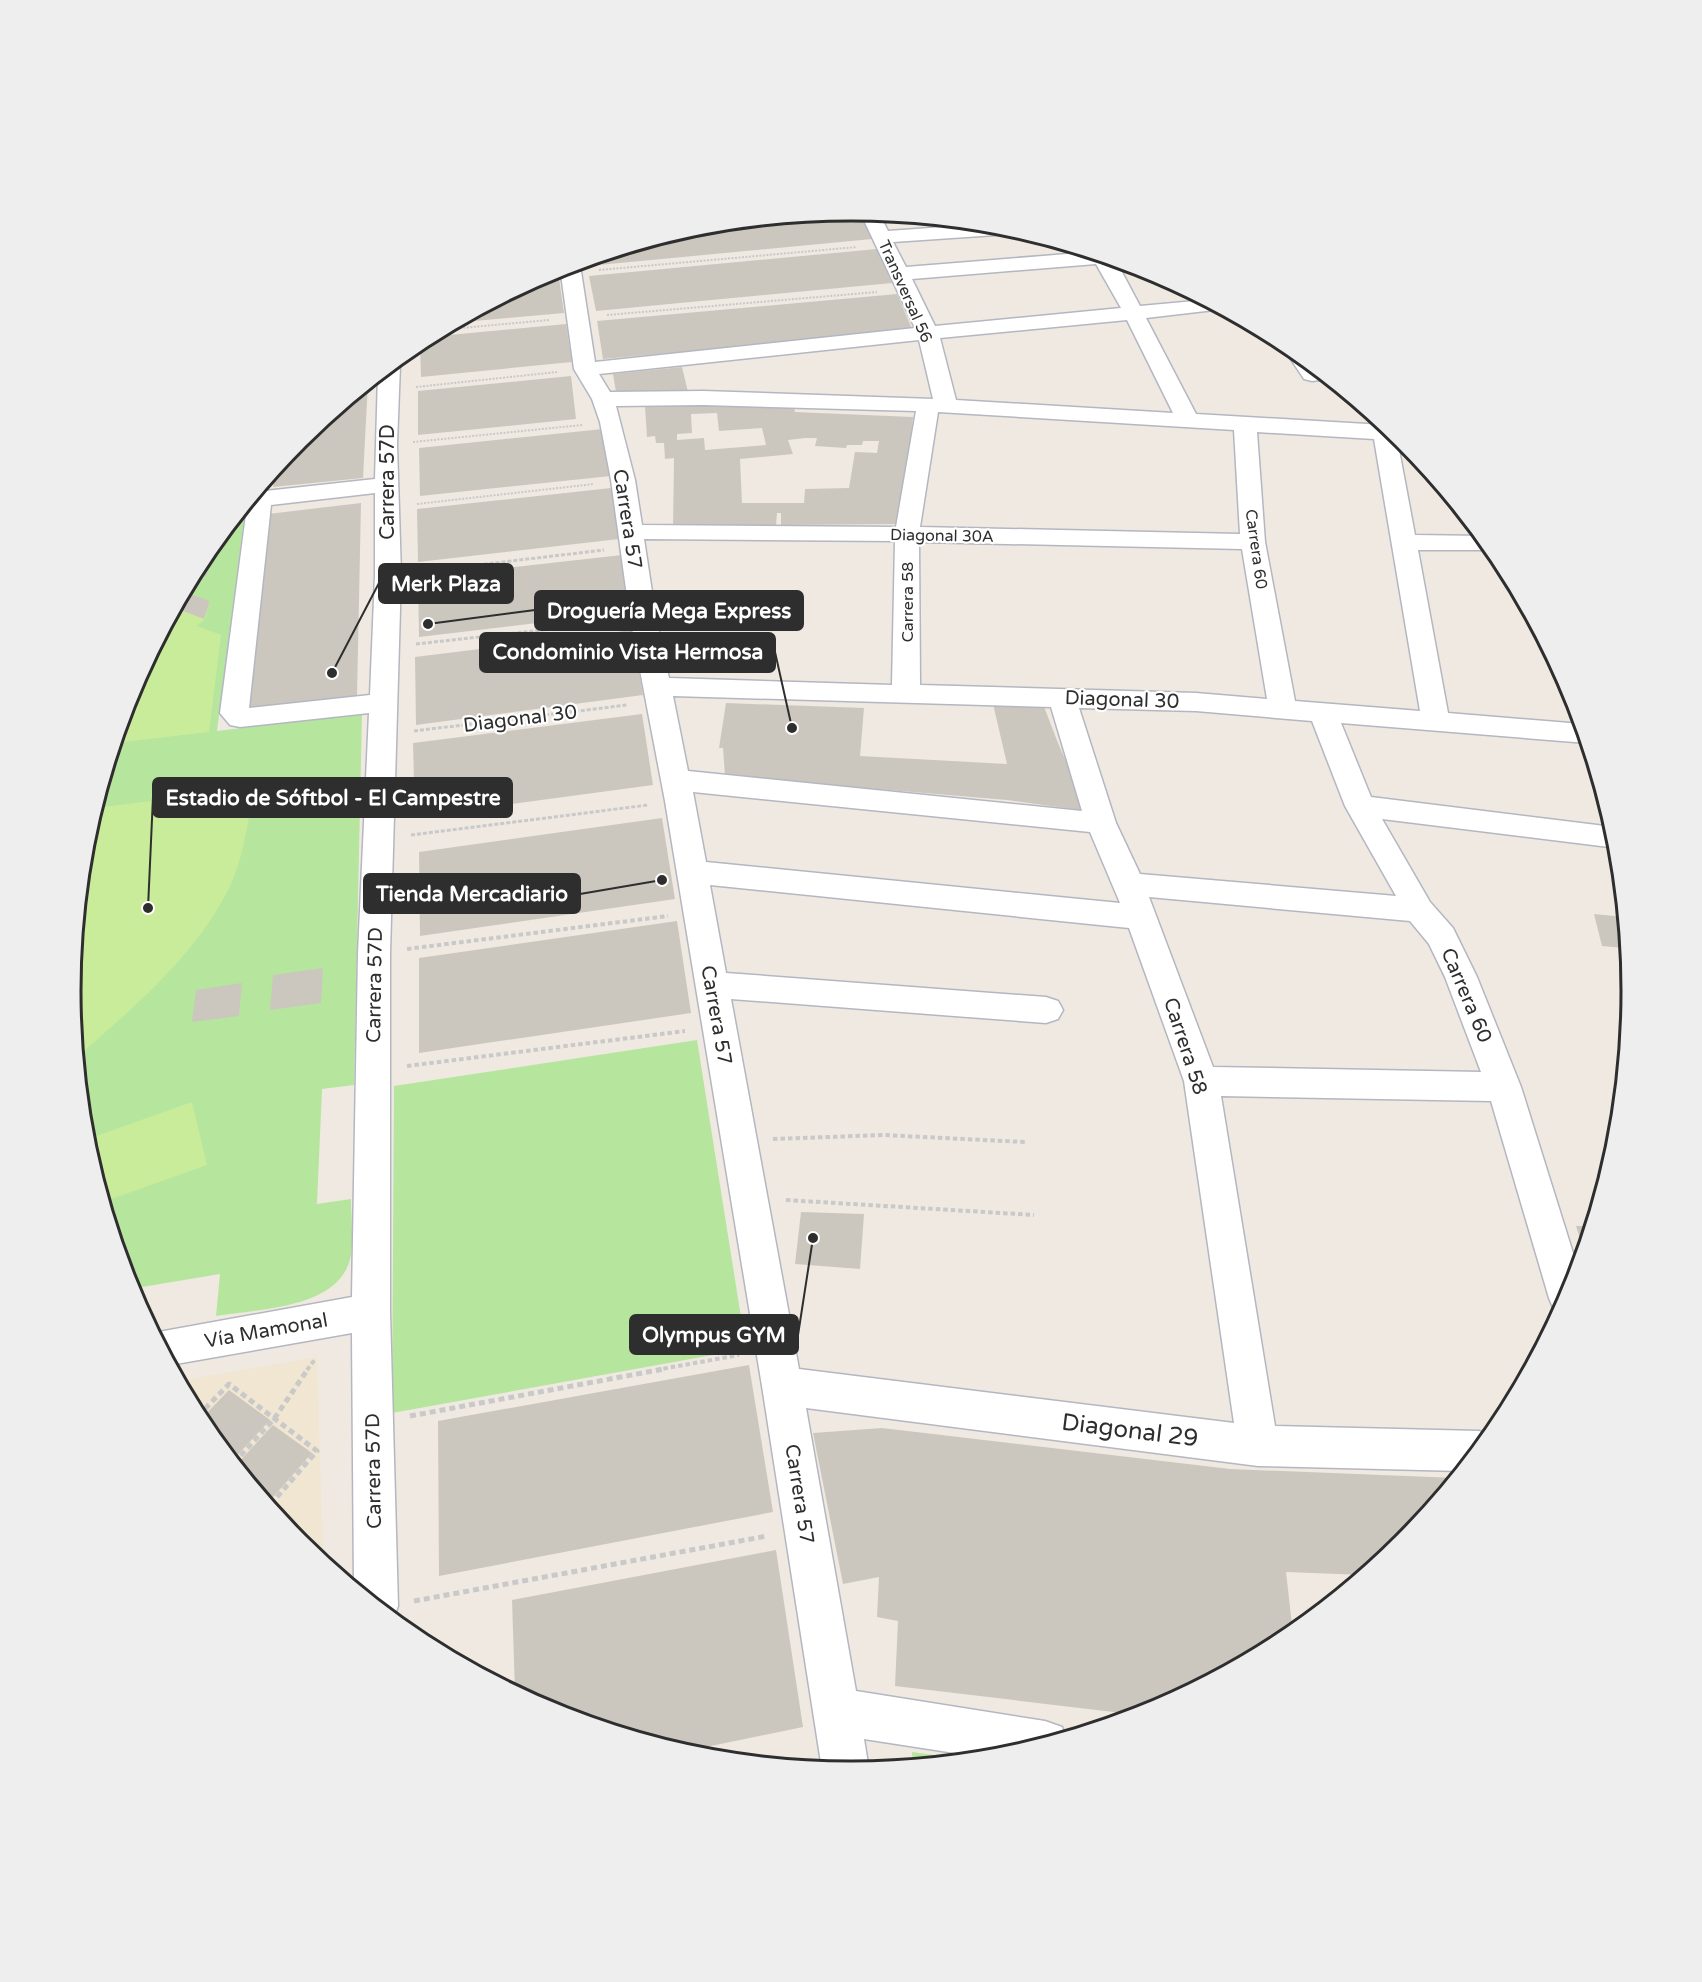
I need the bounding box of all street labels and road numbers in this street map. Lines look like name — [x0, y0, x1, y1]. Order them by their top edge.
street label: Transversal 56 — [874, 237, 937, 346]
street label: Carrera 57D — [376, 424, 400, 540]
street label: Carrera 57 — [607, 468, 647, 571]
street label: Carrera 60 — [1241, 508, 1272, 590]
street label: Diagonal 30A — [890, 525, 994, 547]
street label: Carrera 58 — [898, 562, 918, 642]
street label: Diagonal 30 — [1064, 686, 1180, 714]
street label: Diagonal 30 — [462, 700, 578, 738]
street label: Carrera 57D — [362, 927, 388, 1043]
street label: Carrera 60 — [1435, 944, 1497, 1046]
street label: Carrera 57 — [695, 964, 737, 1067]
street label: Carrera 58 — [1158, 995, 1212, 1098]
street label: Vía Mamonal — [203, 1308, 330, 1354]
street label: Diagonal 29 — [1060, 1408, 1200, 1453]
street label: Carrera 57D — [361, 1413, 387, 1529]
street label: Carrera 57 — [779, 1443, 819, 1546]

